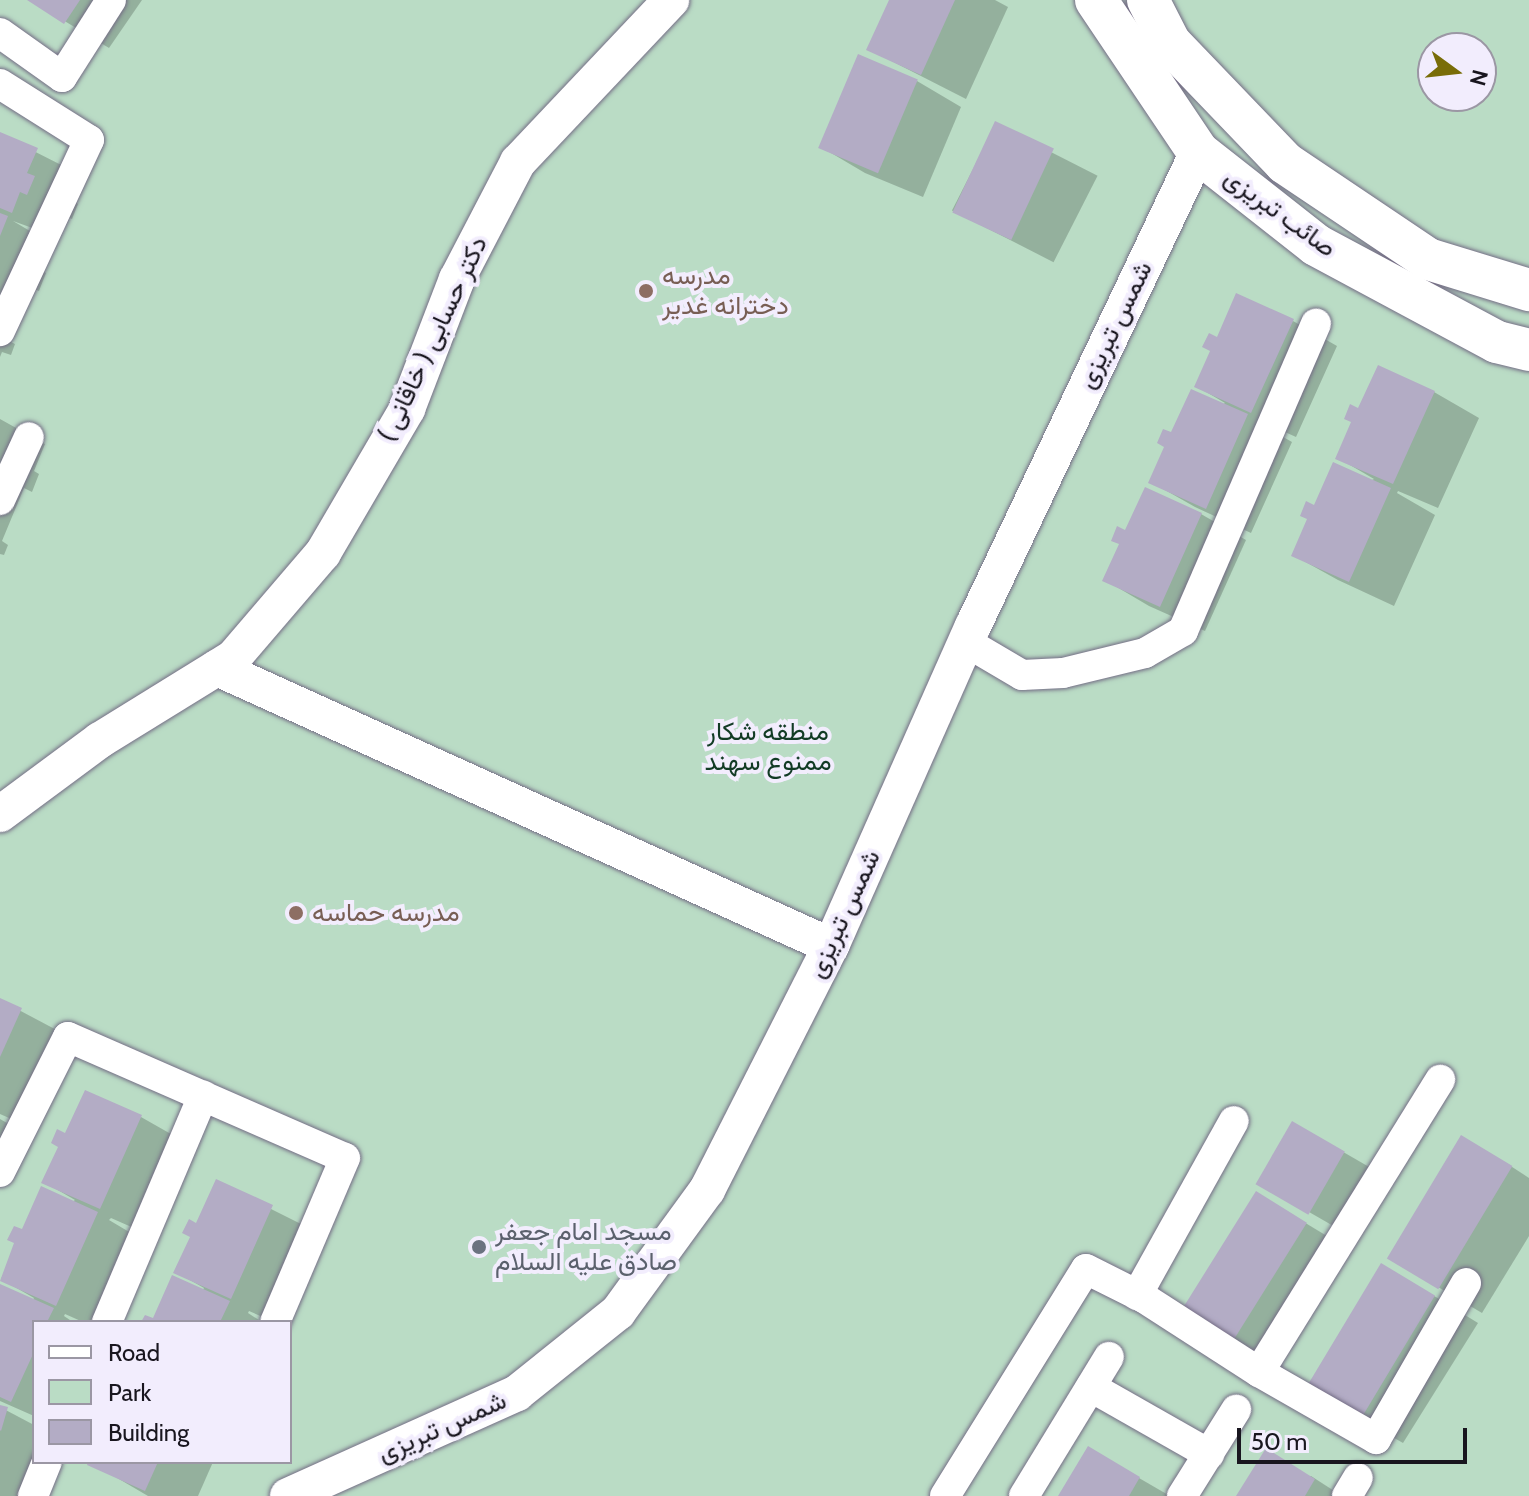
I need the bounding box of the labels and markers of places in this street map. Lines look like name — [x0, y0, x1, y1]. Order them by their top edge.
place label: مدرسه دخترانه غدیر — [662, 260, 789, 322]
marker: مدرسه دخترانه غدیر — [637, 282, 655, 300]
place label: مدرسه حماسه — [312, 897, 460, 929]
marker: مدرسه حماسه — [287, 904, 305, 922]
place label: مسجد امام جعفر صادق علیه السلام — [495, 1216, 677, 1278]
marker: مسجد امام جعفر صادق علیه السلام — [470, 1238, 488, 1256]

